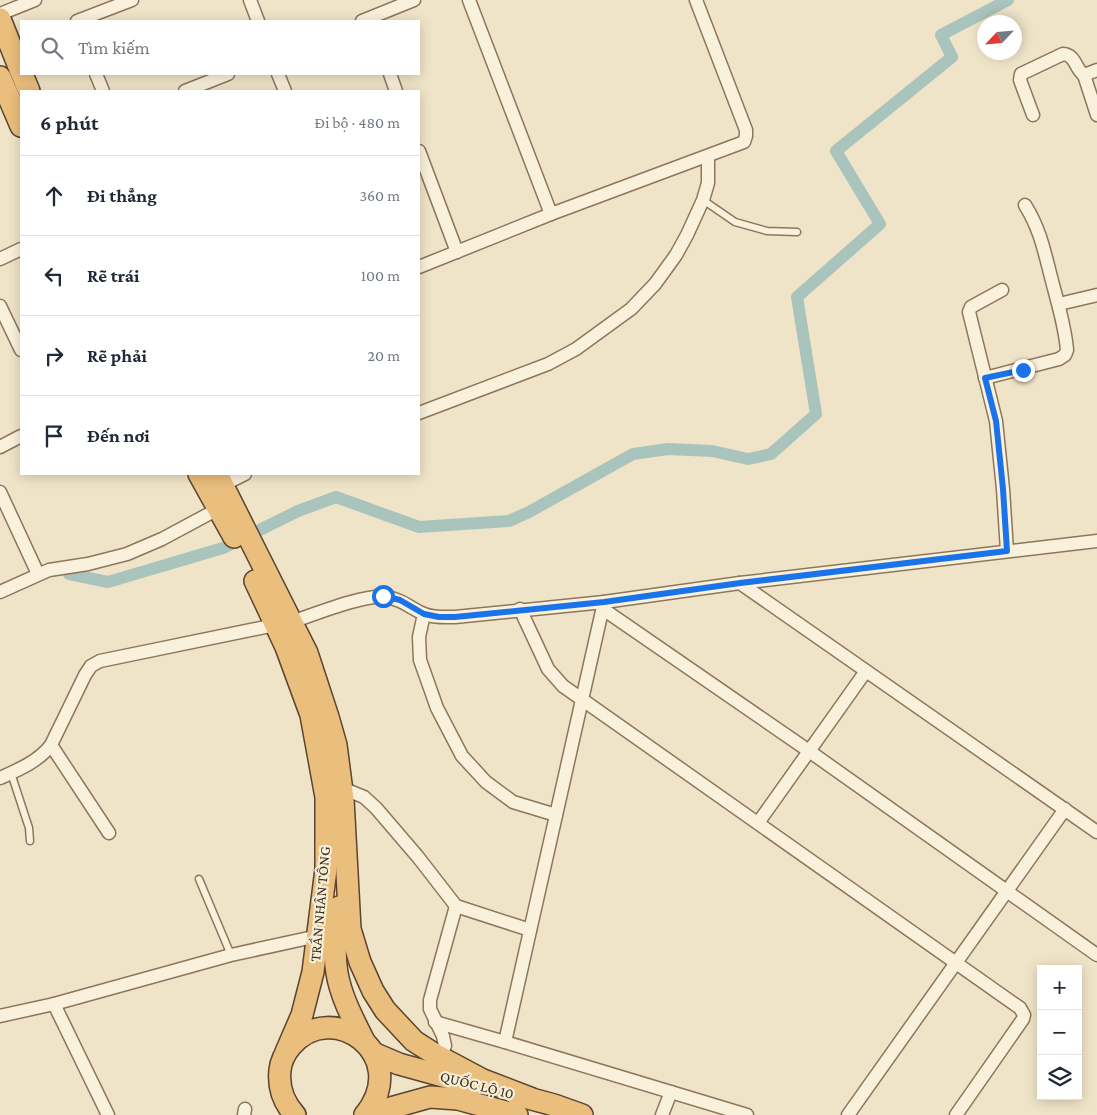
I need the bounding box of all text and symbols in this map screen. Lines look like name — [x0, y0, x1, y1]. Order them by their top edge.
north arrow — [977, 15, 1022, 60]
search box — [20, 20, 420, 75]
icon: search — [38, 34, 66, 62]
text: Tìm kiếm — [78, 37, 150, 58]
text: 6 phút — [40, 111, 99, 135]
text: Đi bộ · 480 m — [314, 114, 400, 131]
icon: ahead — [40, 182, 68, 210]
text: Đi thẳng — [87, 185, 157, 206]
text: 360 m — [359, 187, 400, 204]
icon: left — [40, 262, 68, 290]
text: Rẽ trái — [87, 265, 140, 286]
text: 100 m — [361, 267, 400, 284]
icon: right — [40, 342, 68, 370]
text: Rẽ phải — [87, 345, 147, 366]
text: 20 m — [367, 347, 400, 364]
route end — [1012, 359, 1035, 382]
icon: arrive — [40, 422, 68, 450]
text: Đến nơi — [87, 425, 150, 446]
route start — [372, 585, 395, 608]
street label: TRẦN NHÂN TÔNG — [305, 846, 333, 962]
map controls — [1037, 965, 1082, 1100]
button: + — [1037, 965, 1082, 1010]
button: − — [1037, 1010, 1082, 1055]
button: layers — [1037, 1055, 1082, 1100]
street label: QUỐC LỘ 10 — [438, 1066, 516, 1103]

